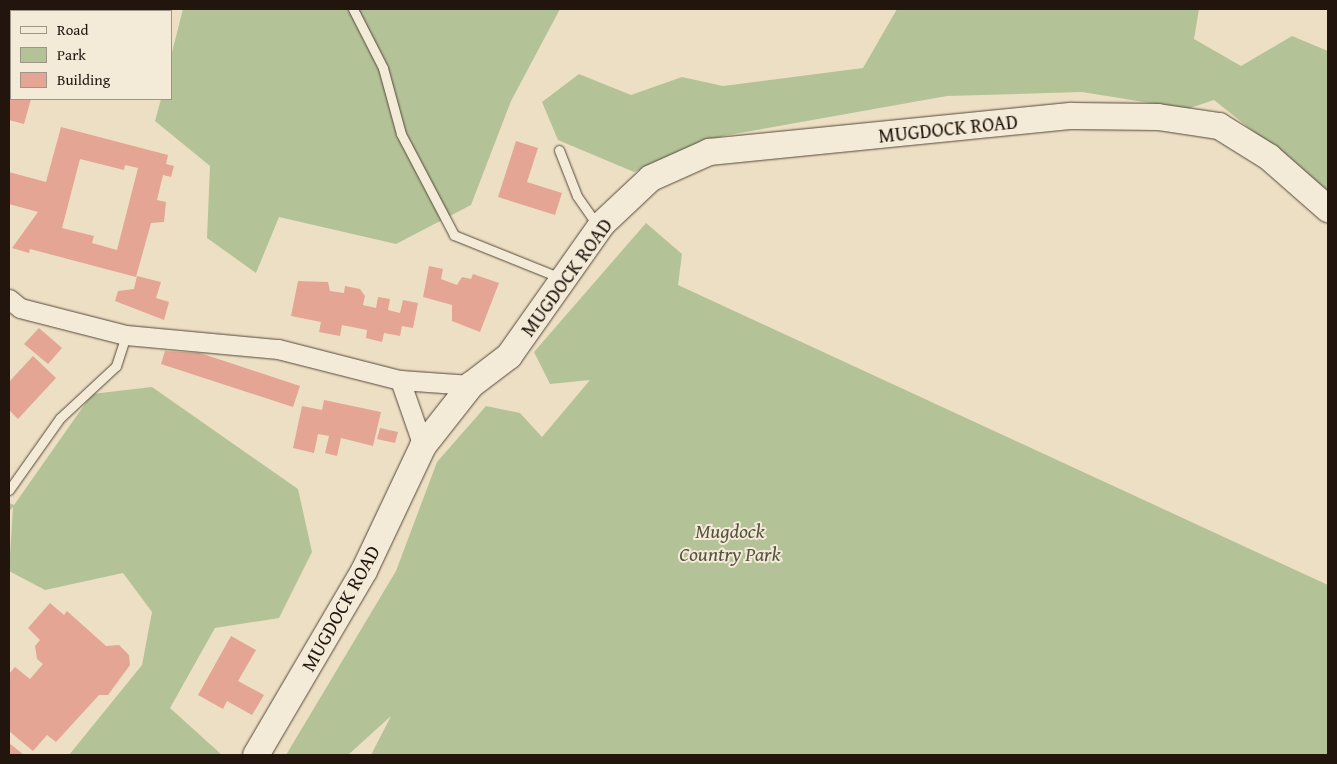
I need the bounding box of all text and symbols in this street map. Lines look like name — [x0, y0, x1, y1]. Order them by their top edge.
legend — [10, 10, 172, 100]
text: Road — [57, 19, 88, 40]
text: Park — [57, 44, 86, 65]
text: Building — [57, 69, 110, 90]
street label: MUGDOCK ROAD — [877, 109, 1019, 147]
street label: MUGDOCK ROAD — [515, 213, 617, 341]
park label: Mugdock Country Park — [679, 519, 781, 566]
street label: MUGDOCK ROAD — [296, 541, 384, 675]

